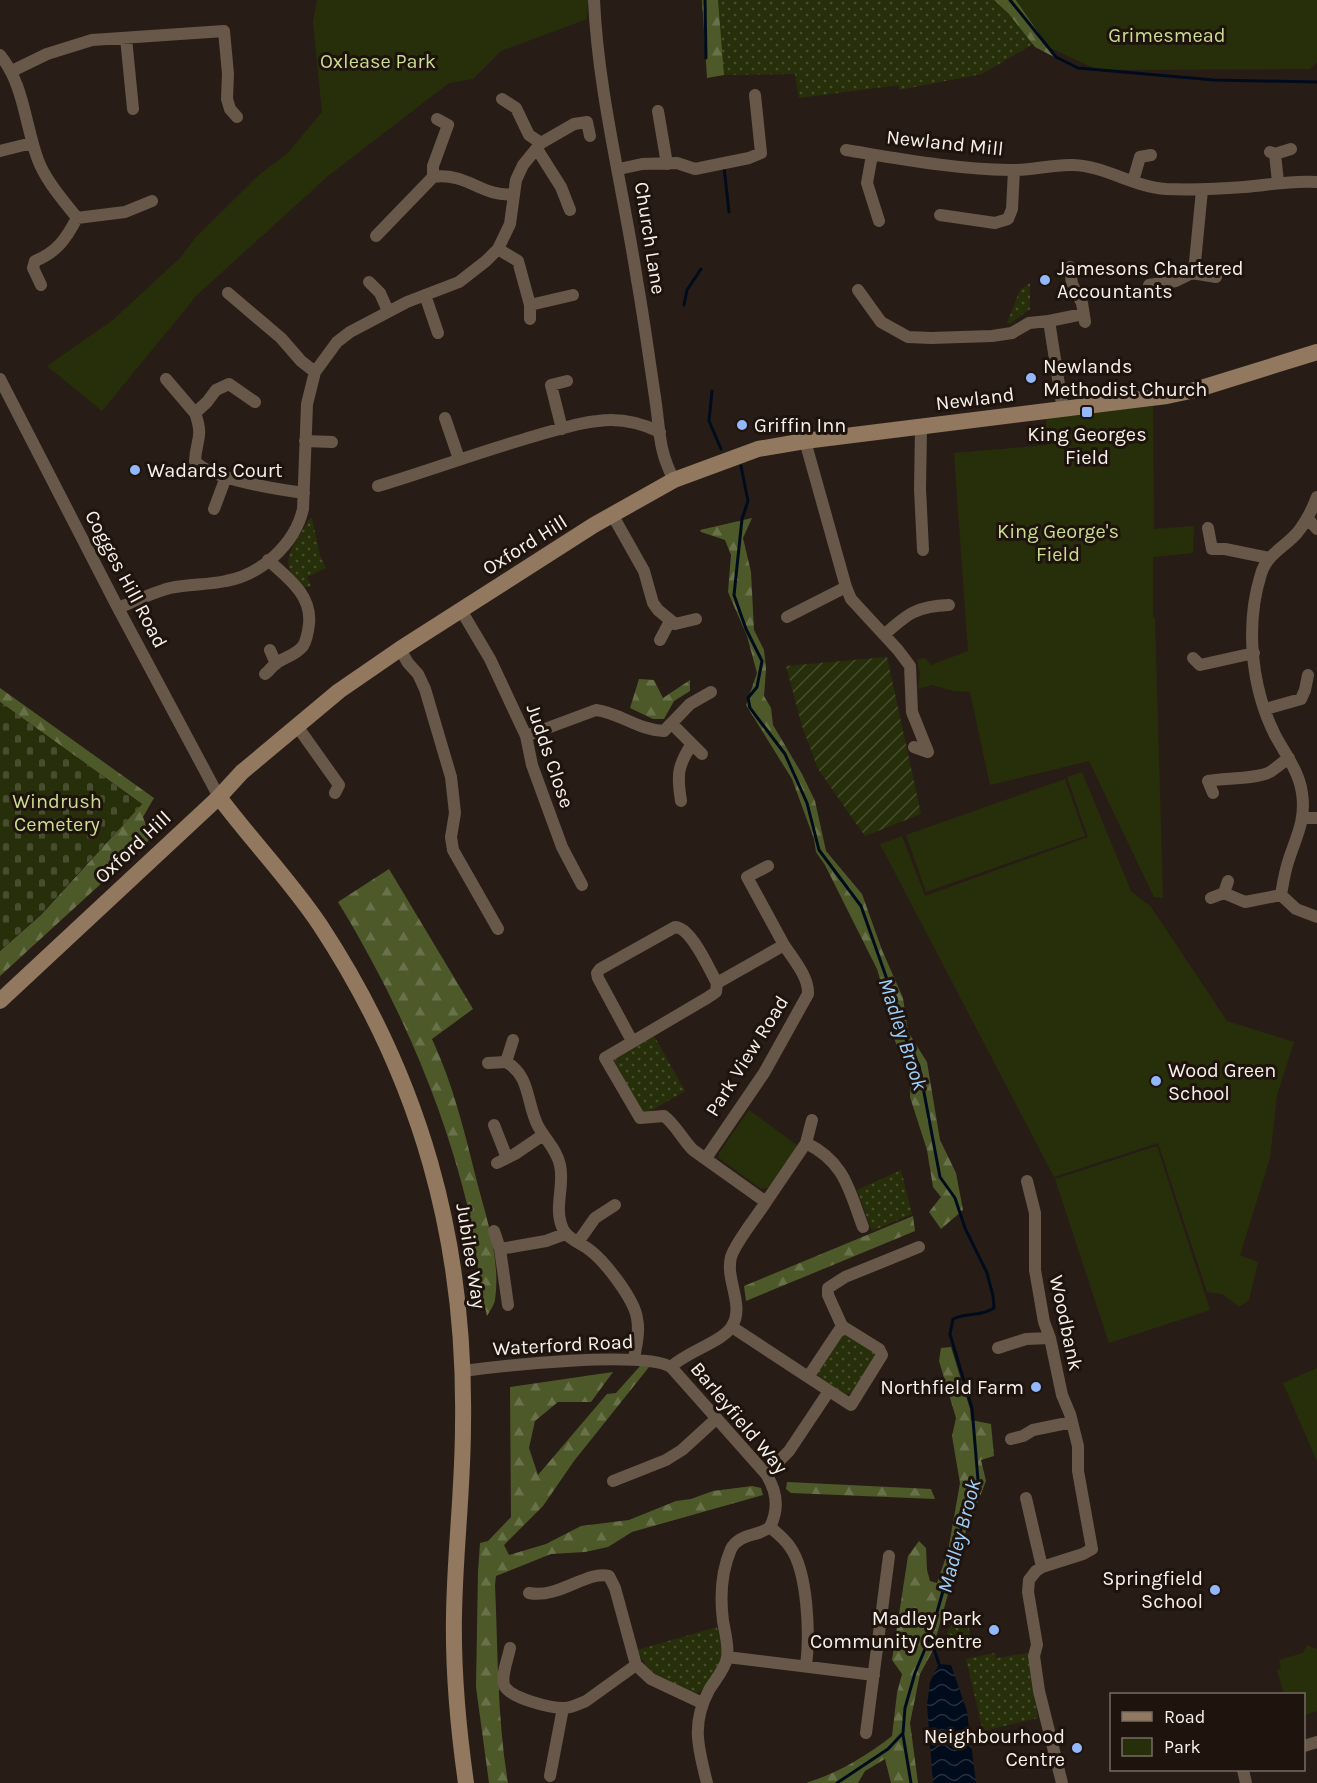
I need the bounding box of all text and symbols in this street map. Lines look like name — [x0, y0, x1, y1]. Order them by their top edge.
park label: Grimesmead — [1108, 24, 1226, 47]
park label: Oxlease Park — [320, 50, 436, 73]
street label: Newland Mill — [885, 125, 1005, 161]
street label: Church Lane — [630, 180, 670, 296]
place label: Jamesons Chartered Accountants — [1057, 257, 1244, 303]
marker: Jamesons Chartered Accountants — [1038, 273, 1052, 287]
place label: Newlands Methodist Church — [1043, 355, 1207, 401]
marker: Newlands Methodist Church — [1024, 371, 1038, 385]
street label: Newland — [934, 383, 1016, 415]
marker: King Georges Field — [1080, 405, 1094, 419]
place label: Griffin Inn — [754, 414, 846, 437]
marker: Griffin Inn — [735, 418, 749, 432]
place label: King Georges Field — [1027, 423, 1147, 469]
place label: Wadards Court — [147, 459, 283, 482]
marker: Wadards Court — [128, 463, 142, 477]
street label: Cogges Hill Road — [80, 506, 172, 652]
street label: Oxford Hill — [479, 510, 571, 580]
park label: King George's Field — [997, 520, 1119, 566]
street label: Judds Close — [521, 701, 579, 811]
park label: Windrush Cemetery — [12, 790, 102, 836]
street label: Oxford Hill — [90, 806, 176, 888]
water label: Madley Brook — [874, 975, 933, 1094]
street label: Park View Road — [701, 991, 793, 1121]
place label: Wood Green School — [1168, 1059, 1276, 1105]
marker: Wood Green School — [1149, 1074, 1163, 1088]
street label: Jubilee Way — [451, 1202, 491, 1310]
street label: Woodbank — [1045, 1273, 1087, 1373]
street label: Waterford Road — [492, 1330, 634, 1360]
street label: Barleyfield Way — [686, 1357, 792, 1479]
place label: Northfield Farm — [880, 1376, 1024, 1399]
marker: Northfield Farm — [1029, 1380, 1043, 1394]
water label: Madley Brook — [932, 1476, 986, 1595]
place label: Springfield School — [1102, 1567, 1203, 1613]
marker: Springfield School — [1208, 1583, 1222, 1597]
place label: Madley Park Community Centre — [810, 1607, 982, 1653]
marker: Madley Park Community Centre — [987, 1623, 1001, 1637]
legend — [1110, 1693, 1305, 1771]
text: Road — [1164, 1706, 1205, 1728]
place label: Neighbourhood Centre — [924, 1725, 1065, 1771]
text: Park — [1164, 1736, 1201, 1758]
marker: Neighbourhood Centre — [1070, 1741, 1084, 1755]

